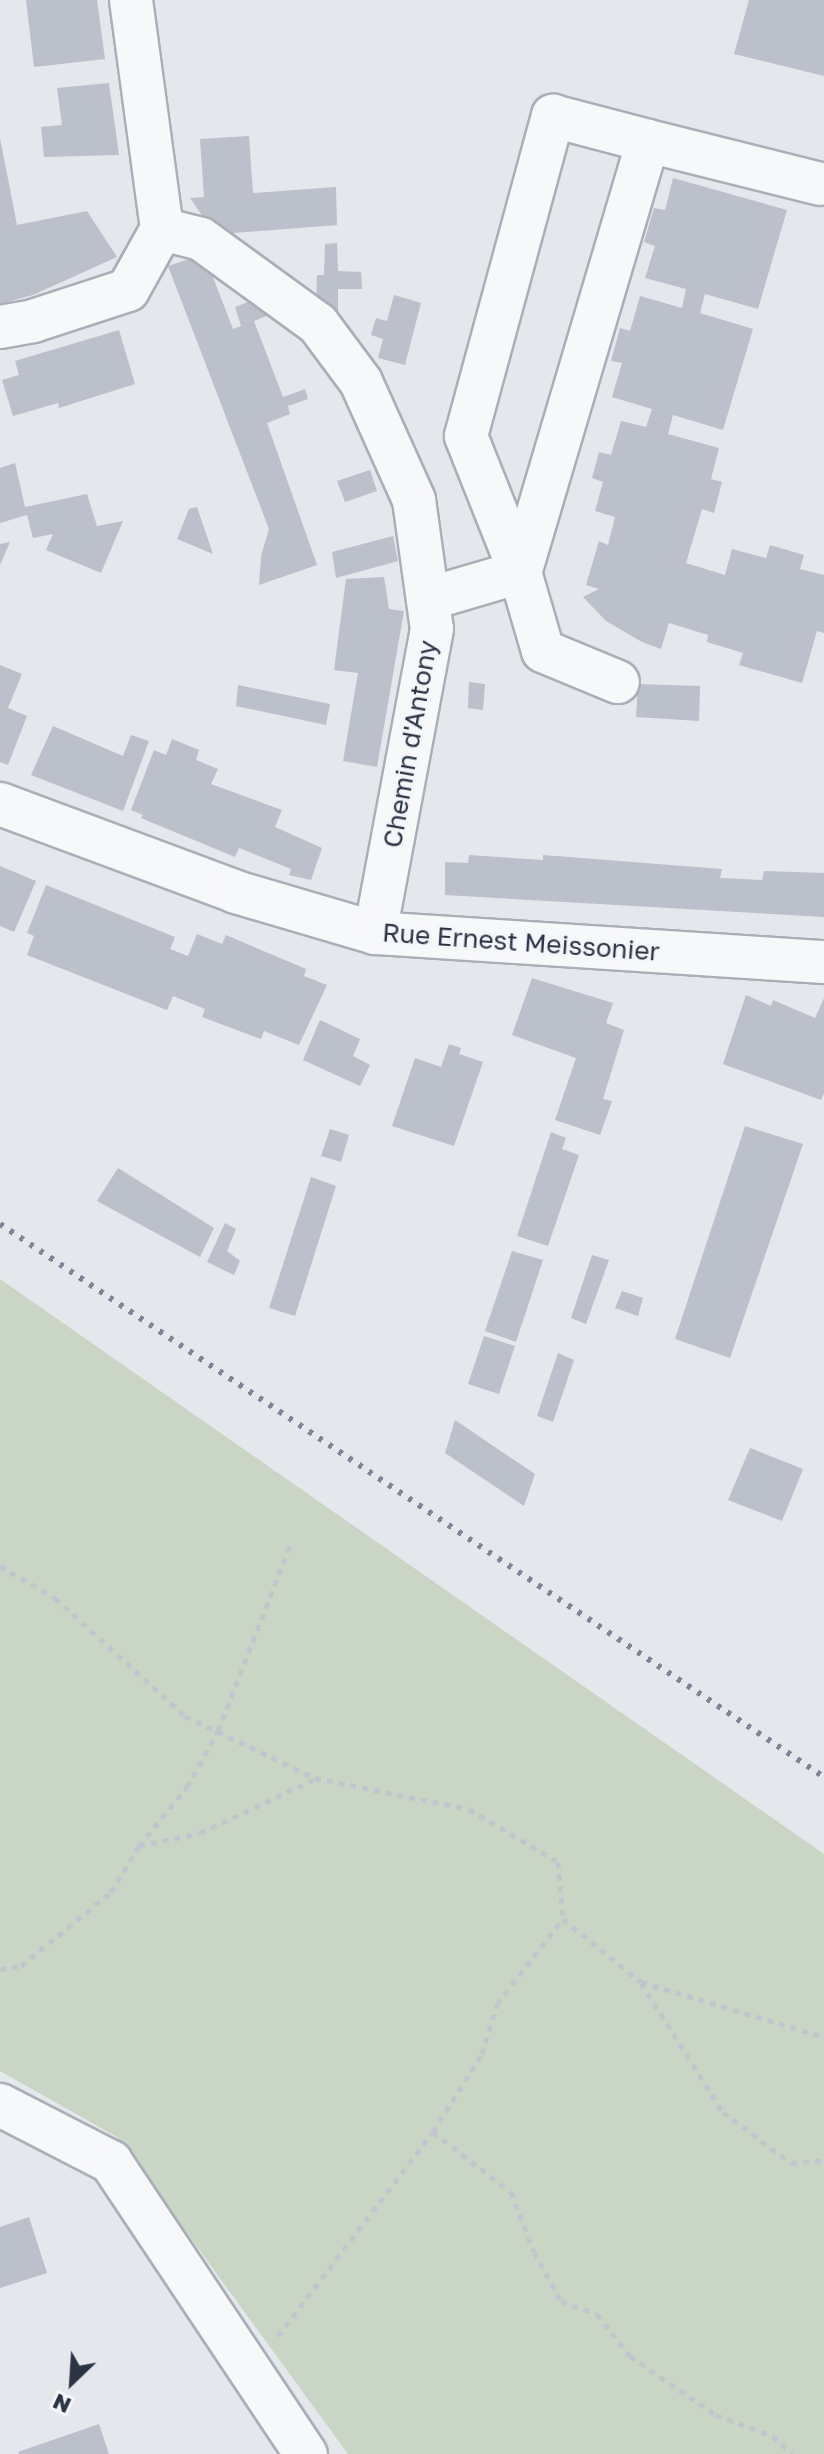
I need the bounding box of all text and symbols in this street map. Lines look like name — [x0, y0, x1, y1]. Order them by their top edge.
street label: Chemin d'Antony — [376, 638, 444, 850]
street label: Rue Ernest Meissonier — [381, 917, 661, 967]
north arrow — [32, 2342, 112, 2422]
text: N — [48, 2388, 75, 2420]

